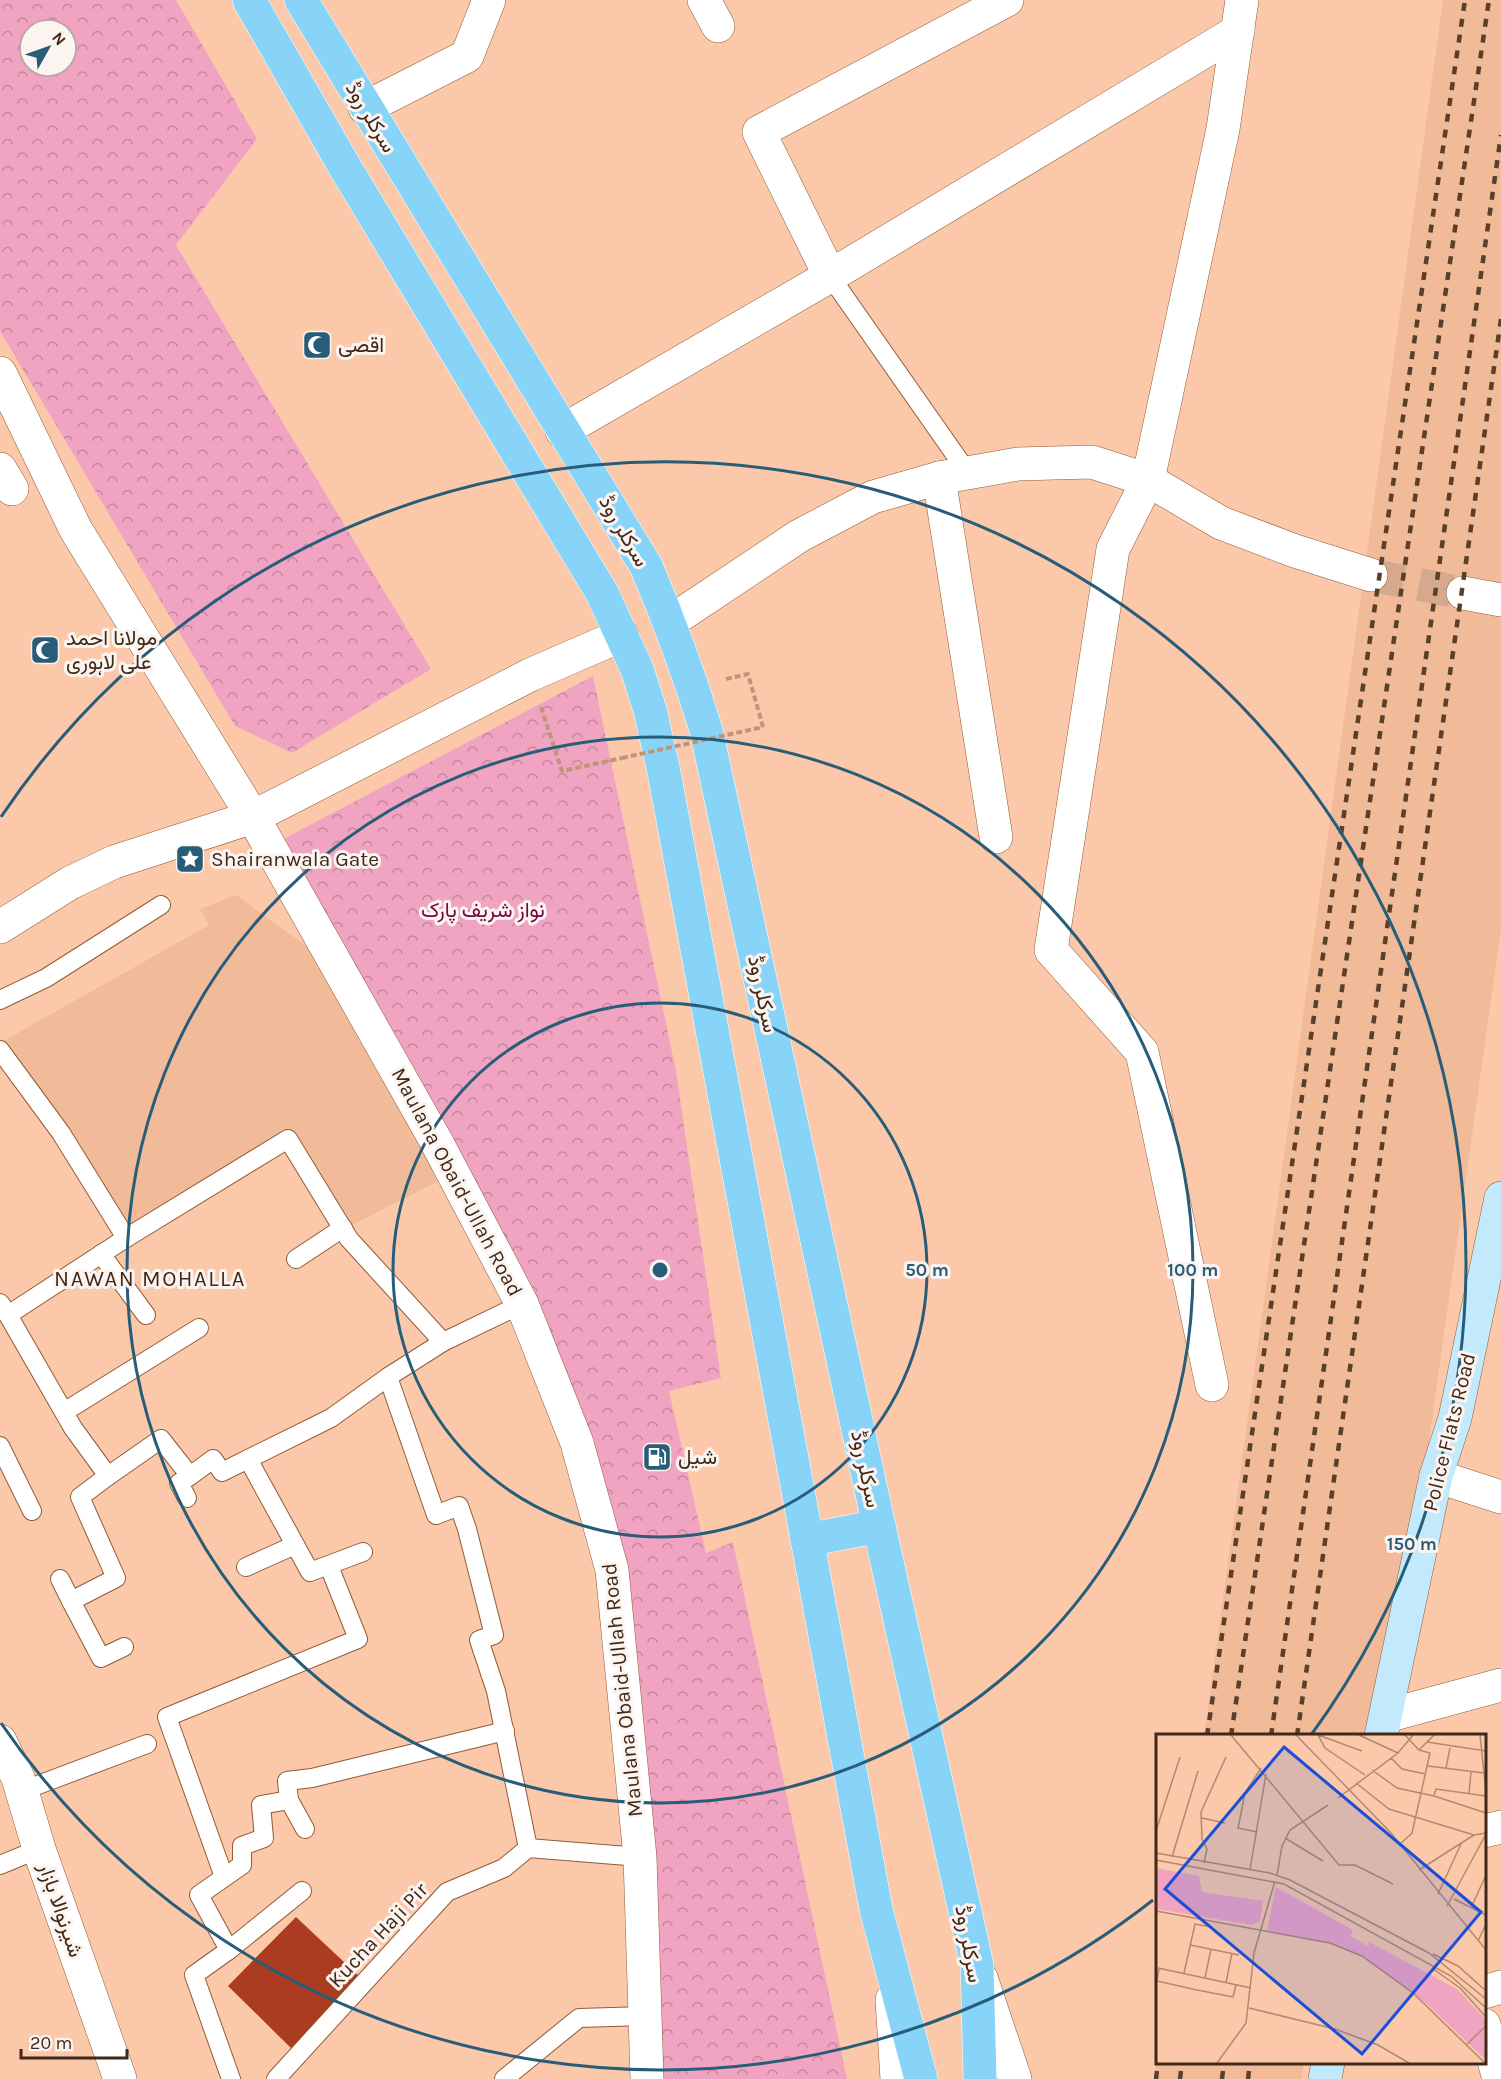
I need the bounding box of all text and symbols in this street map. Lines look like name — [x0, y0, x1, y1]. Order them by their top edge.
north arrow — [18, 18, 78, 78]
text: N — [48, 28, 70, 49]
street label: سرکلر روڈ — [340, 77, 401, 157]
mosque icon: اقصی — [301, 329, 333, 361]
place label: اقصی — [338, 333, 384, 357]
street label: سرکلر روڈ — [593, 491, 654, 571]
place label: مولانا احمد علی لاہوری — [66, 626, 157, 675]
mosque icon: مولانا احمد علی لاہوری — [29, 634, 61, 666]
place icon: Shairanwala Gate — [174, 843, 206, 875]
place label: Shairanwala Gate — [211, 847, 379, 871]
park label: نواز شریف پارک — [421, 898, 545, 924]
street label: سرکلر روڈ — [742, 953, 783, 1035]
street label: Maulana Obaid-Ullah Road — [386, 1064, 528, 1300]
text: 50 m — [905, 1259, 949, 1281]
text: 100 m — [1168, 1259, 1218, 1281]
centre of rings — [650, 1260, 670, 1280]
district label: NAWAN MOHALLA — [54, 1266, 246, 1292]
street label: Police Flats Road — [1418, 1350, 1480, 1514]
street label: سرکلر روڈ — [845, 1428, 886, 1510]
fuel station icon: شیل — [641, 1441, 673, 1473]
place label: شیل — [678, 1445, 717, 1469]
text: 150 m — [1387, 1533, 1437, 1555]
street label: Maulana Obaid-Ullah Road — [597, 1562, 647, 1818]
inset map — [1156, 1734, 1486, 2064]
street label: شیرنوالا بازار — [32, 1859, 88, 1961]
street label: Kucha Haji Pir — [323, 1877, 433, 1992]
street label: سرکلر روڈ — [949, 1903, 988, 1985]
scale bar — [21, 2022, 128, 2060]
text: 20 m — [30, 2032, 72, 2054]

